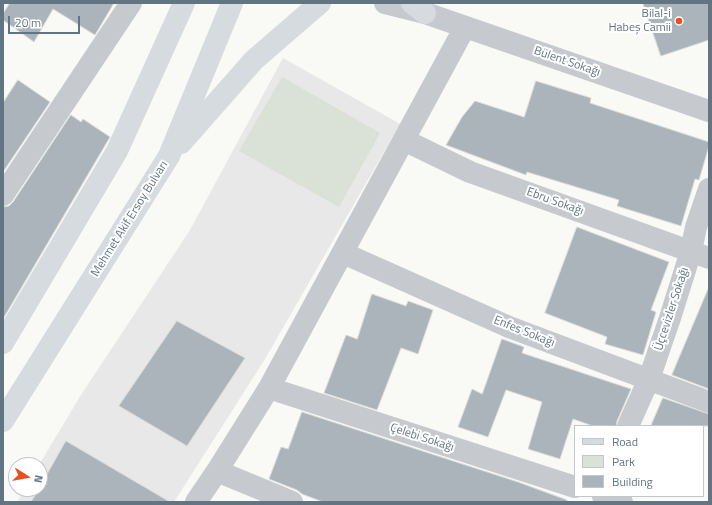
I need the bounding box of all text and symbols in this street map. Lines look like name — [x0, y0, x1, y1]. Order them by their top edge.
place label: Bilal-i Habeş Camii — [608, 7, 671, 35]
scale bar — [10, 8, 82, 34]
text: 20 m — [15, 13, 41, 32]
marker: Bilal-i Habeş Camii — [674, 16, 684, 26]
street label: Bülent Sokağı — [532, 44, 602, 80]
street label: Mehmet Akif Ersoy Bulvarı — [88, 159, 172, 279]
street label: Ebru Sokağı — [525, 185, 585, 219]
street label: Üçcevizler Sokağı — [652, 266, 692, 352]
street label: Enfes Sokağı — [491, 313, 557, 351]
street label: Çelebi Sokağı — [388, 421, 456, 455]
legend — [574, 425, 704, 497]
text: Road — [612, 432, 638, 451]
text: Park — [612, 452, 635, 471]
north arrow — [8, 457, 48, 497]
text: Building — [612, 472, 653, 491]
text: N — [30, 474, 47, 484]

